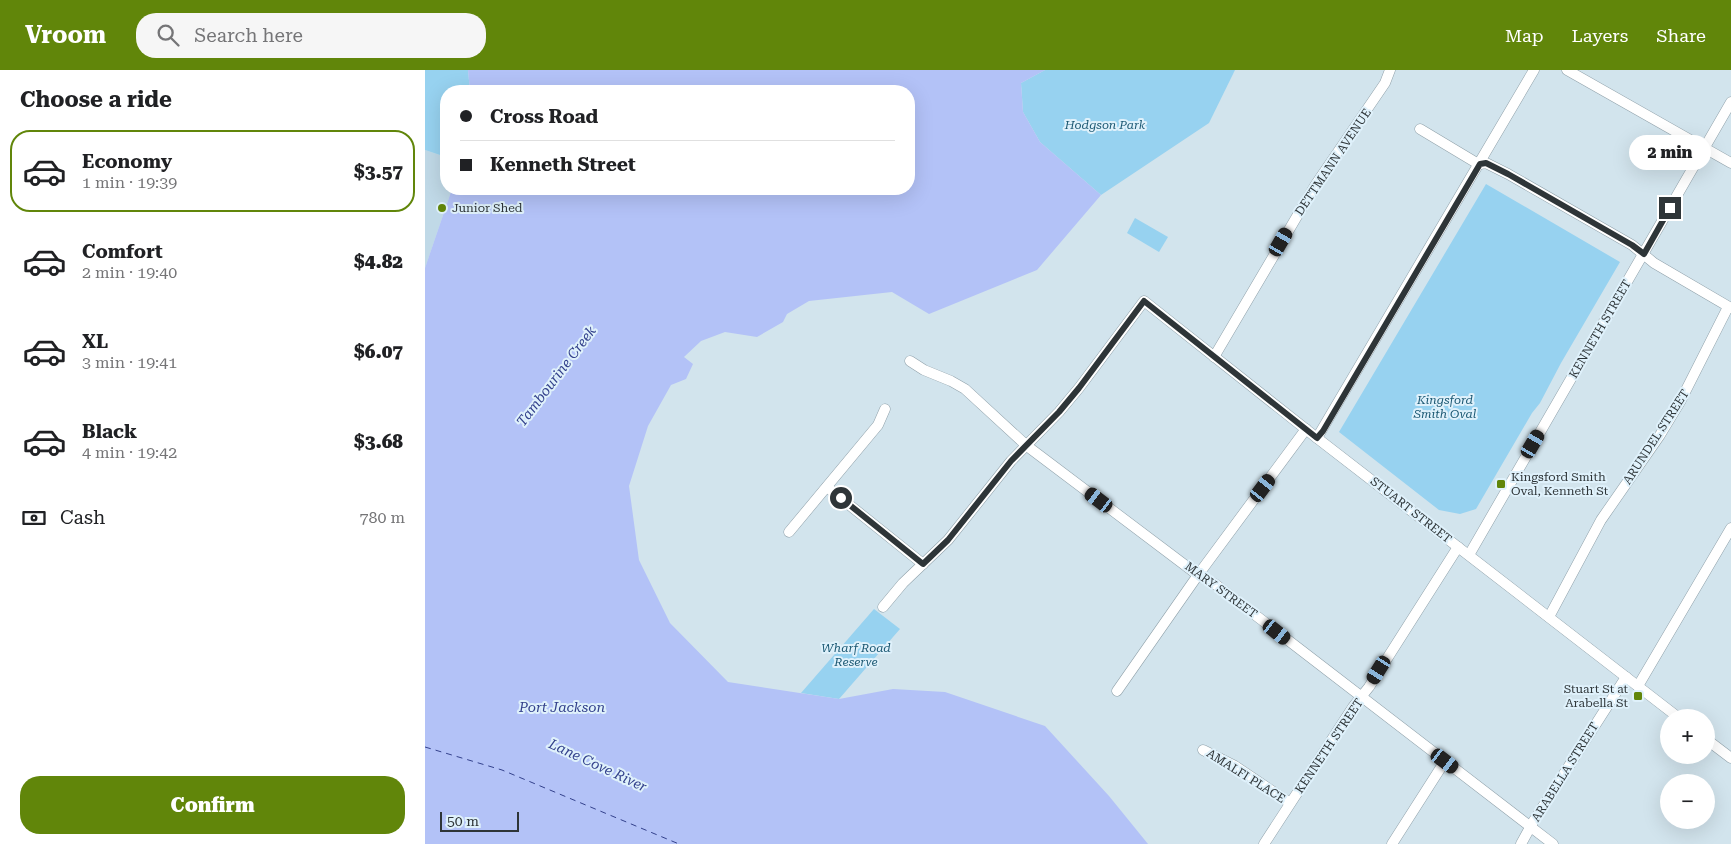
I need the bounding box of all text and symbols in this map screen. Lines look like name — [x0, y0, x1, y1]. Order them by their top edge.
search box — [136, 13, 486, 58]
text: Vroom — [25, 21, 106, 49]
icon: search — [154, 21, 182, 49]
text: Search here — [194, 24, 303, 47]
text: Map — [1505, 25, 1544, 46]
text: Layers — [1572, 25, 1628, 46]
text: Share — [1656, 25, 1706, 46]
text: Choose a ride — [20, 87, 172, 112]
text: Cross Road — [490, 105, 598, 128]
street label: DETTMANN AVENUE — [1292, 106, 1374, 218]
park label: Hodgson Park — [1064, 118, 1146, 132]
callout: 2 min — [1629, 136, 1711, 170]
text: 2 min — [1648, 143, 1692, 162]
icon: car — [22, 149, 67, 194]
text: Economy — [82, 150, 172, 173]
text: Kenneth Street — [490, 153, 636, 176]
text: $3.57 — [354, 160, 403, 183]
text: 1 min · 19:39 — [82, 173, 177, 192]
route end — [1659, 197, 1681, 219]
place label: Junior Shed — [452, 201, 523, 215]
marker: Junior Shed — [436, 202, 448, 214]
car — [1267, 225, 1294, 259]
icon: car — [22, 239, 67, 284]
text: Comfort — [82, 240, 163, 263]
text: $4.82 — [354, 250, 403, 273]
text: 2 min · 19:40 — [82, 263, 177, 282]
street label: KENNETH STREET — [1566, 277, 1634, 381]
water label: Tambourine Creek — [513, 322, 599, 429]
icon: car — [22, 329, 67, 374]
text: XL — [82, 330, 108, 353]
text: $6.07 — [354, 340, 403, 363]
text: 3 min · 19:41 — [82, 353, 177, 372]
street label: ARUNDEL STREET — [1620, 387, 1692, 487]
park label: Kingsford Smith Oval — [1413, 393, 1477, 421]
icon: car — [22, 419, 67, 464]
text: Black — [82, 420, 137, 443]
car — [1519, 427, 1546, 461]
text: $3.68 — [354, 430, 403, 453]
text: 4 min · 19:42 — [82, 443, 177, 462]
place label: Kingsford Smith Oval, Kenneth St — [1511, 470, 1609, 498]
car — [1247, 472, 1278, 504]
street label: STUART STREET — [1368, 474, 1454, 546]
marker: Kingsford Smith Oval, Kenneth St — [1495, 478, 1507, 490]
car — [1082, 485, 1115, 515]
route start — [830, 487, 852, 509]
icon: cash — [20, 504, 48, 532]
text: Cash — [60, 506, 105, 529]
text: 780 m — [359, 508, 405, 527]
street label: MARY STREET — [1182, 559, 1260, 621]
car — [1260, 617, 1293, 647]
park label: Wharf Road Reserve — [821, 641, 891, 669]
car — [1364, 653, 1393, 687]
place label: Stuart St at Arabella St — [1564, 682, 1629, 710]
marker: Stuart St at Arabella St — [1632, 690, 1644, 702]
street label: KENNETH STREET — [1292, 696, 1366, 796]
water label: Port Jackson — [518, 699, 605, 715]
map controls — [1660, 709, 1715, 829]
button: + — [1660, 709, 1715, 764]
street label: ARABELLA STREET — [1529, 720, 1601, 824]
water label: Lane Cove River — [546, 735, 650, 795]
street label: AMALFI PLACE — [1204, 746, 1288, 806]
car — [1428, 746, 1461, 776]
button: − — [1660, 774, 1715, 829]
button: Confirm — [20, 776, 405, 834]
scale bar — [440, 809, 519, 832]
text: 50 m — [447, 813, 479, 829]

